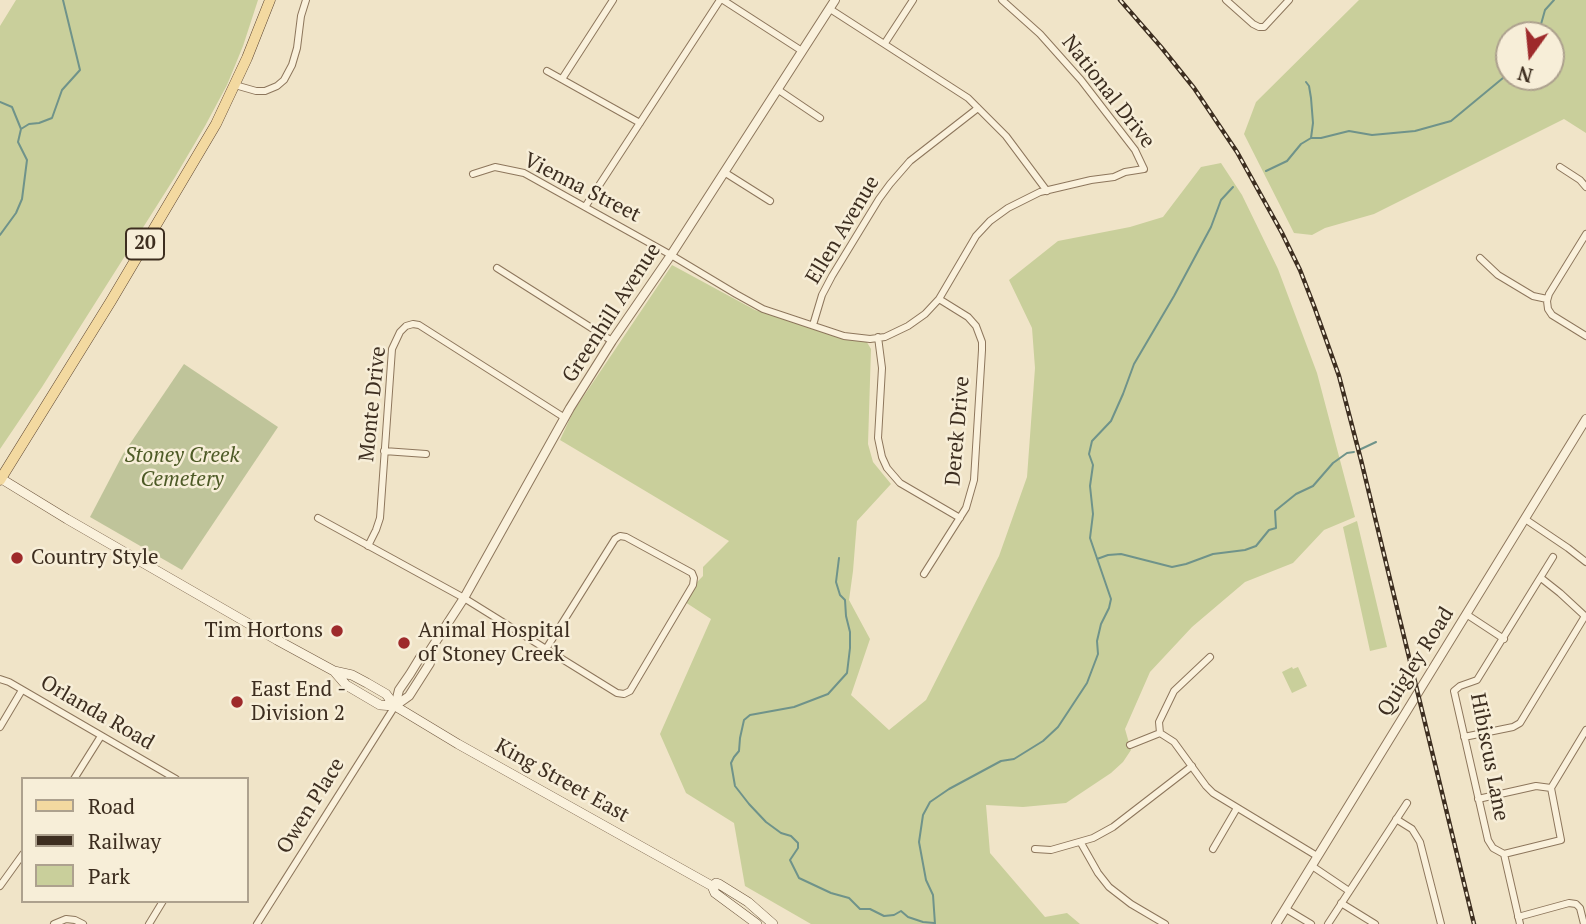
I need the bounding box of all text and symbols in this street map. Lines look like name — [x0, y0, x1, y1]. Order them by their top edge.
north arrow — [1495, 21, 1565, 91]
street label: National Drive — [1056, 31, 1160, 153]
text: N — [1515, 61, 1535, 89]
street label: Vienna Street — [519, 148, 645, 228]
street label: Ellen Avenue — [801, 171, 885, 289]
road number: 20 — [126, 228, 164, 260]
street label: Greenhill Avenue — [558, 239, 666, 387]
street label: Monte Drive — [354, 345, 392, 463]
street label: Derek Drive — [941, 375, 975, 487]
park label: Stoney Creek Cemetery — [124, 443, 240, 493]
place label: Country Style — [31, 545, 159, 571]
marker: Country Style — [9, 550, 25, 566]
street label: Quigley Road — [1372, 603, 1460, 721]
place label: Tim Hortons — [205, 618, 323, 644]
place label: Animal Hospital of Stoney Creek — [418, 618, 570, 668]
marker: Tim Hortons — [329, 623, 345, 639]
marker: Animal Hospital of Stoney Creek — [396, 635, 412, 651]
street label: Orlanda Road — [36, 670, 158, 756]
place label: East End - Division 2 — [251, 677, 346, 727]
street label: Hibiscus Lane — [1464, 691, 1514, 823]
marker: East End - Division 2 — [229, 694, 245, 710]
street label: King Street East — [491, 734, 633, 828]
street label: Owen Place — [272, 753, 350, 859]
legend — [21, 777, 248, 903]
text: Road — [88, 792, 135, 820]
text: Railway — [88, 827, 161, 855]
text: Park — [88, 862, 130, 890]

